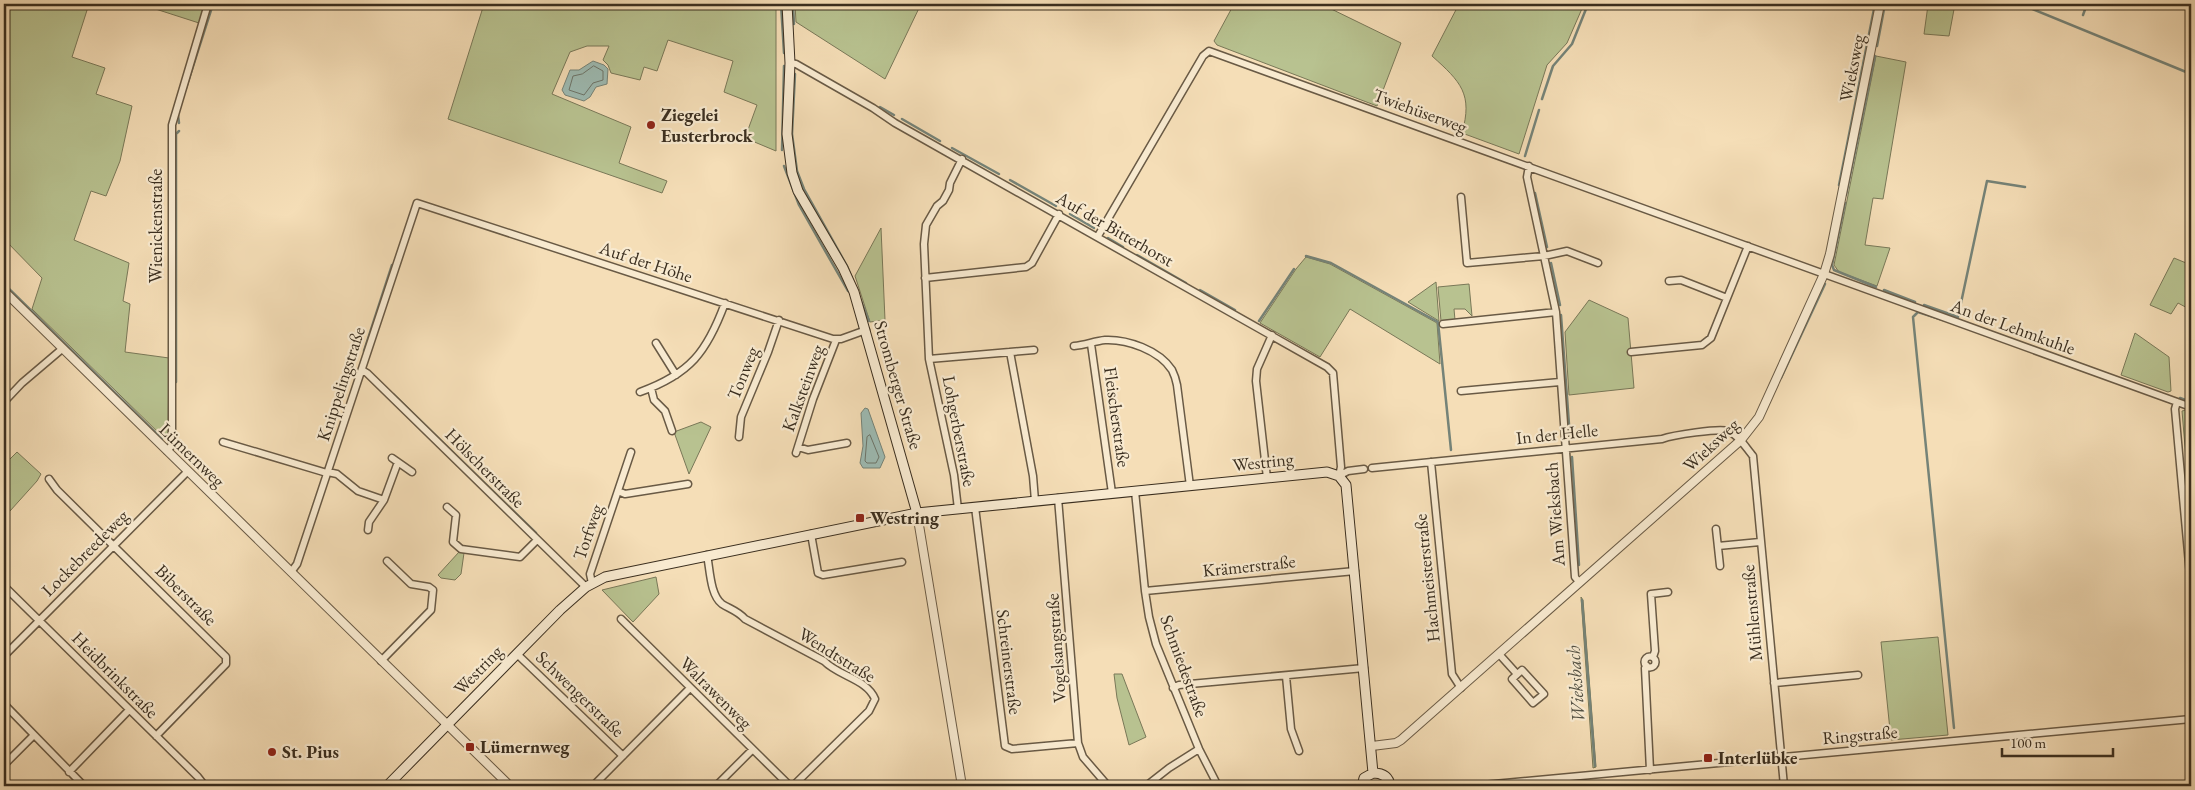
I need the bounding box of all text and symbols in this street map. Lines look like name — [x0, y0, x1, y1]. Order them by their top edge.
street label: Wieksweg — [1834, 32, 1869, 104]
street label: Twiehüserweg — [1370, 83, 1470, 138]
place label: Ziegelei Eusterbrock — [661, 103, 754, 147]
marker: Ziegelei Eusterbrock — [645, 119, 657, 131]
street label: Wienickenstraße — [144, 169, 167, 283]
street label: Auf der Bitterhorst — [1051, 185, 1178, 272]
street label: Auf der Höhe — [596, 235, 696, 287]
street label: An der Lehmkuhle — [1947, 293, 2078, 360]
street label: Stromberger Straße — [869, 318, 928, 452]
street label: Knippelingstraße — [311, 324, 370, 444]
street label: Kalksteinweg — [776, 341, 829, 434]
street label: Tonweg — [722, 343, 764, 403]
street label: Fleischerstraße — [1099, 365, 1136, 469]
street label: Lohgerberstraße — [937, 374, 981, 488]
street label: Wieksweg — [1678, 413, 1744, 476]
street label: Lümernweg — [155, 418, 230, 492]
street label: In der Helle — [1515, 418, 1599, 449]
street label: Hölscherstraße — [441, 423, 530, 512]
street label: Westring — [1231, 447, 1295, 476]
street label: Am Wieksbach — [1539, 461, 1570, 568]
street label: Torfweg — [567, 501, 608, 563]
street label: Lockebreedeweg — [36, 504, 133, 601]
place label: Westring — [870, 506, 940, 529]
marker: Westring — [854, 512, 866, 524]
street label: Hachmeisterstraße — [1408, 513, 1445, 643]
street label: Krämerstraße — [1201, 549, 1297, 582]
street label: Biberstraße — [151, 559, 222, 630]
street label: Mühlenstraße — [1736, 564, 1767, 662]
street label: Vogelsangstraße — [1040, 593, 1071, 703]
street label: Schreinerstraße — [992, 608, 1027, 716]
street label: Schmiedestraße — [1155, 612, 1214, 720]
street label: Wendtstraße — [794, 622, 880, 687]
street label: Heidbrinkstraße — [67, 626, 164, 723]
street label: Westring — [448, 640, 507, 700]
water label: Wieksbach — [1560, 645, 1591, 723]
street label: Schwengerstraße — [531, 646, 630, 742]
street label: Walrawenweg — [675, 651, 758, 734]
street label: Ringstraße — [1821, 720, 1898, 749]
scale bar — [2002, 725, 2114, 757]
text: 100 m — [2010, 733, 2047, 752]
place label: Lümernweg — [480, 735, 570, 758]
place label: St. Pius — [282, 740, 339, 763]
marker: Lümernweg — [464, 741, 476, 753]
marker: St. Pius — [266, 746, 278, 758]
place label: Interlübke — [1718, 746, 1798, 769]
marker: Interlübke — [1702, 752, 1714, 764]

